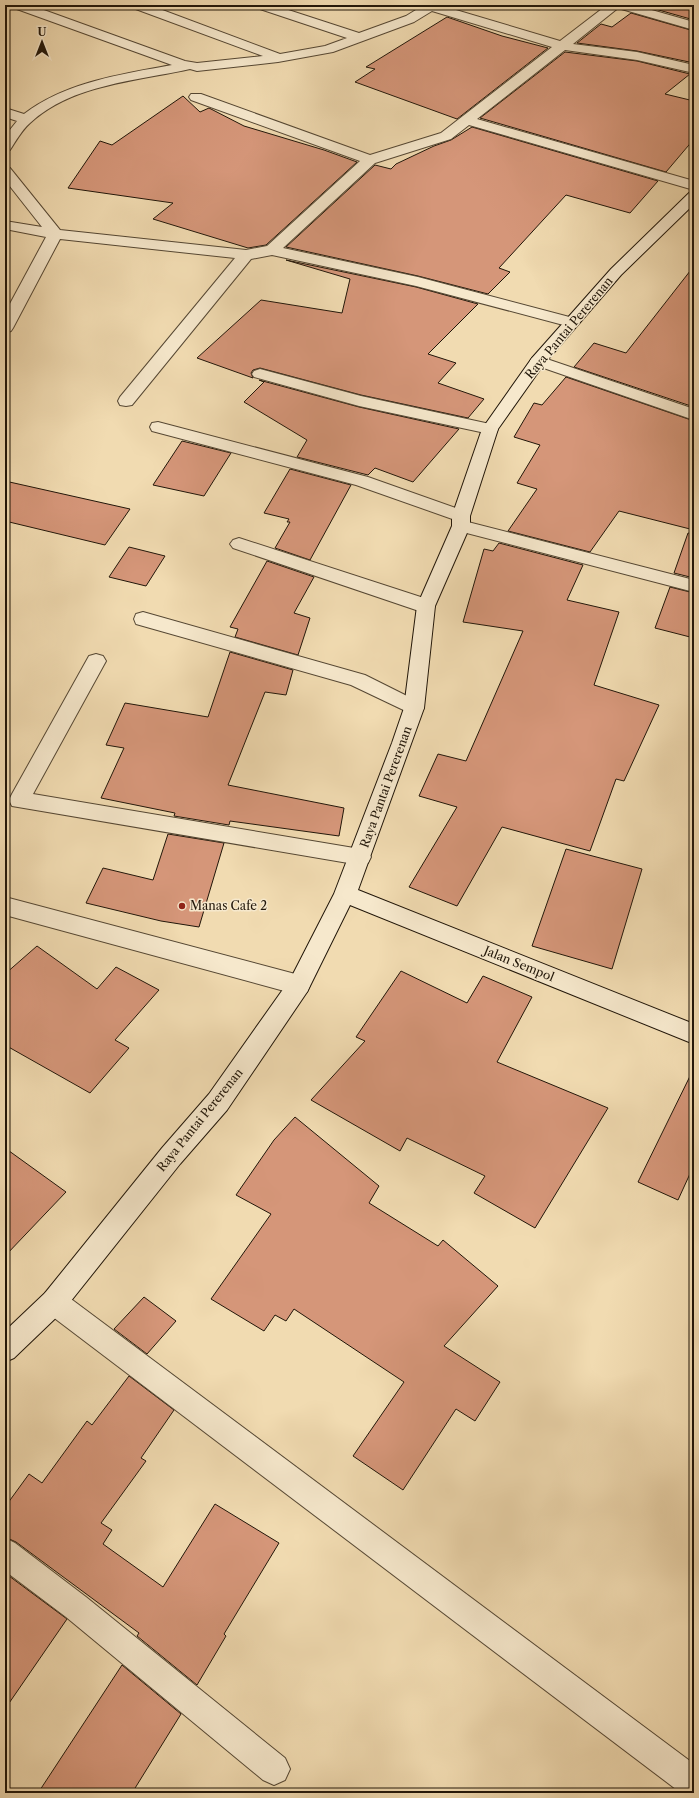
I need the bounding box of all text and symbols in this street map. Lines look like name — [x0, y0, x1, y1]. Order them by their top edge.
north arrow — [22, 22, 62, 62]
text: U — [38, 25, 47, 39]
street label: Raya Pantai Pererenan — [522, 273, 616, 382]
street label: Raya Pantai Pererenan — [357, 723, 415, 850]
place label: Manas Cafe 2 — [190, 898, 267, 913]
marker: Manas Cafe 2 — [177, 901, 187, 911]
street label: Jalan Sempol — [480, 942, 557, 985]
street label: Raya Pantai Pererenan — [153, 1065, 246, 1174]

